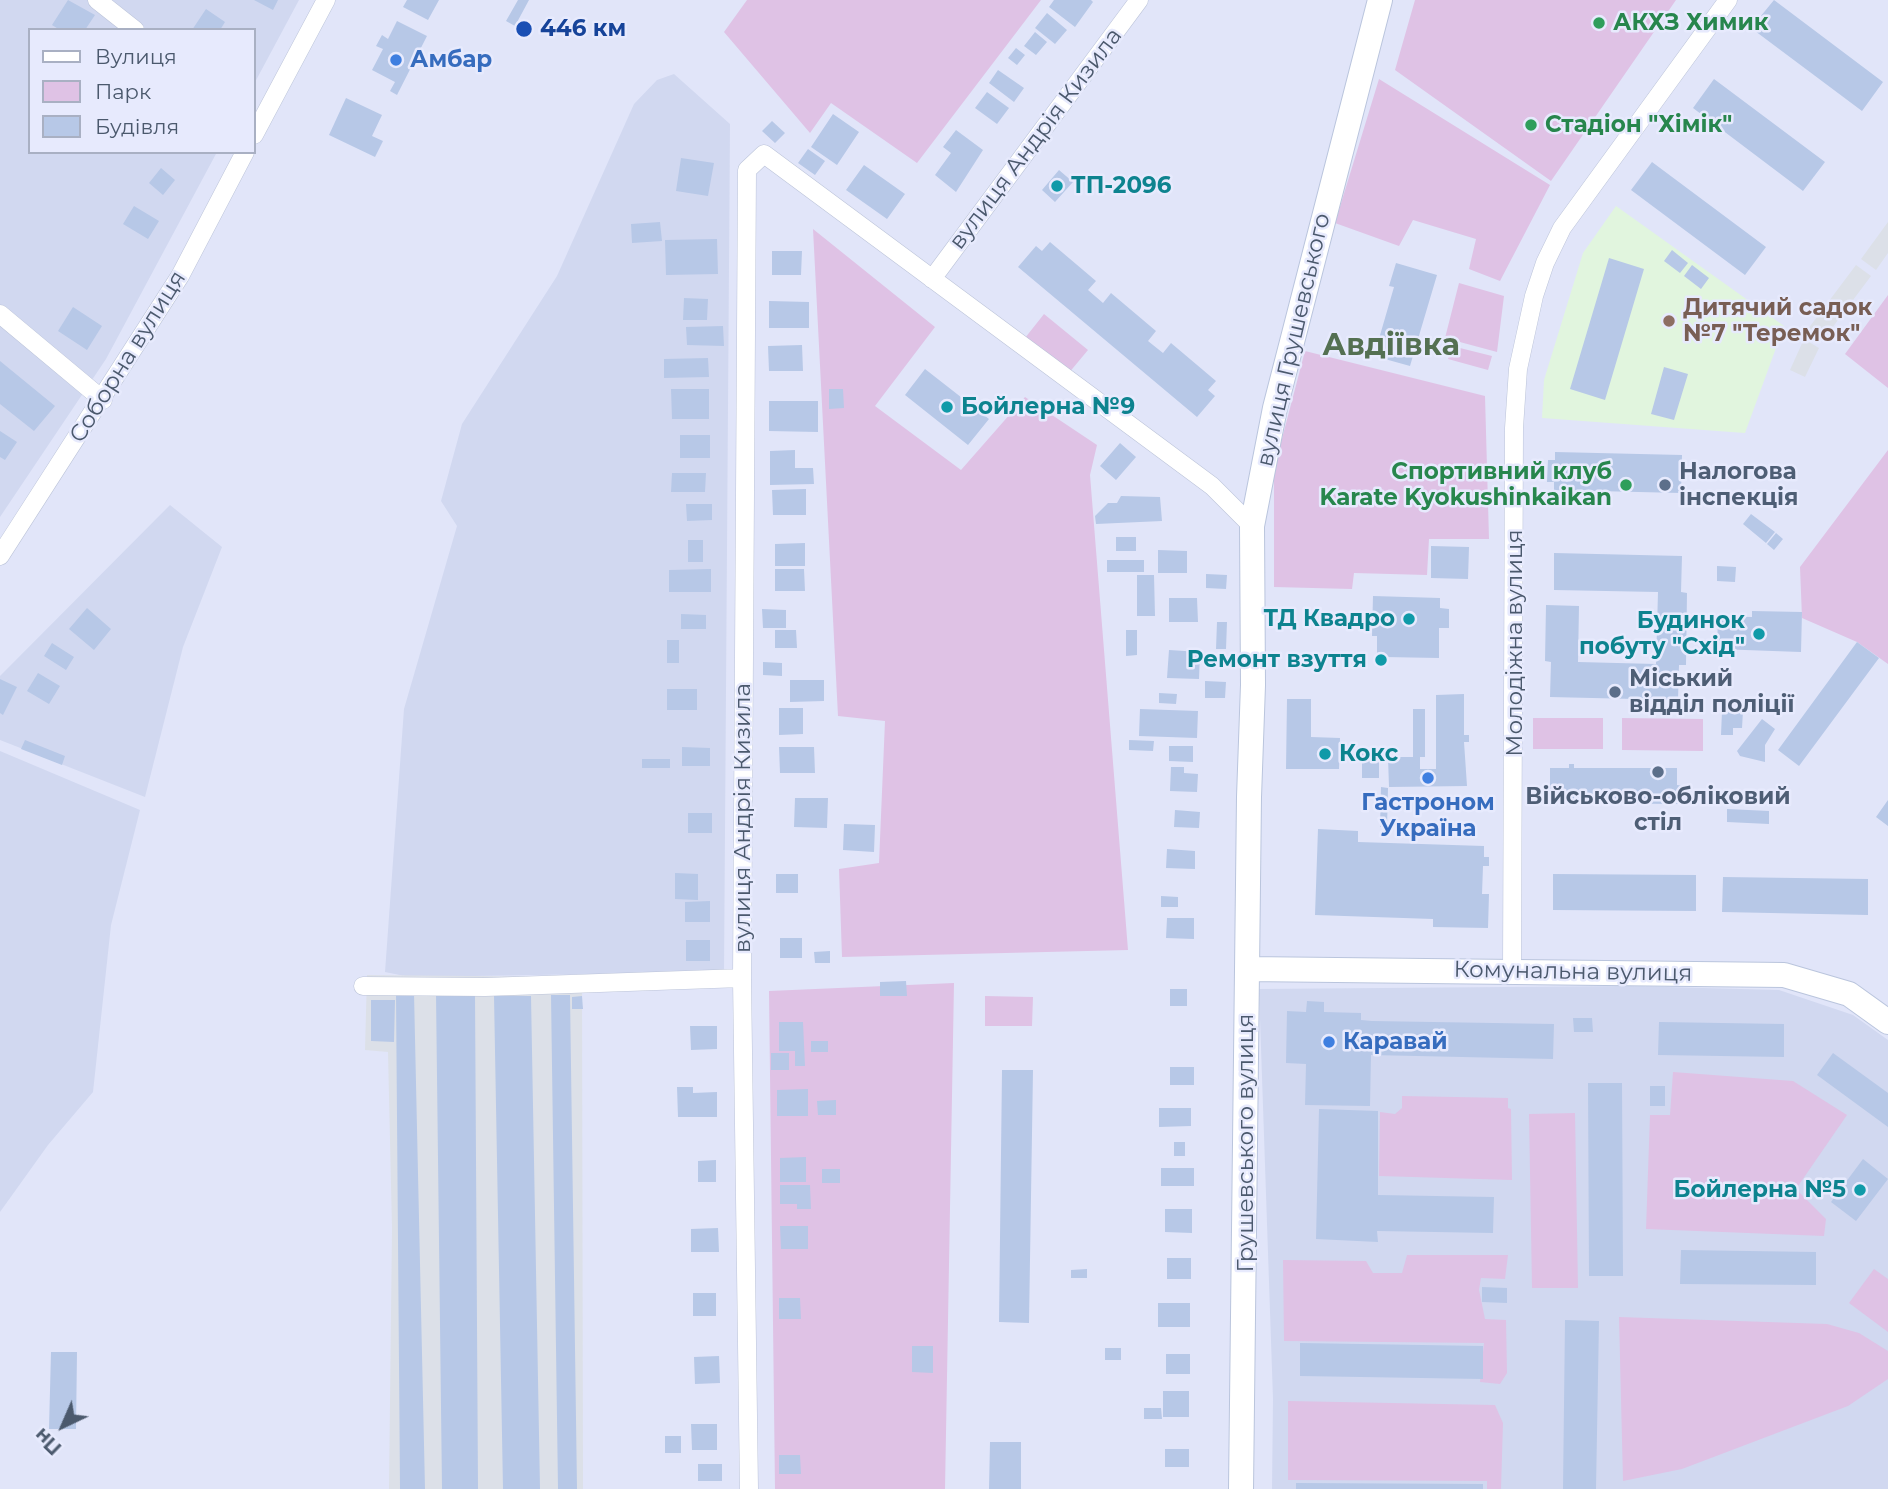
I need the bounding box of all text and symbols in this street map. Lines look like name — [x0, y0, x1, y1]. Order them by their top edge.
place label: АКХЗ Химик — [1613, 9, 1769, 37]
place label: 446 км — [540, 15, 626, 43]
marker: АКХЗ Химик — [1591, 15, 1607, 31]
marker: 446 км — [514, 19, 534, 39]
street label: вулиця Андрія Кизила — [944, 23, 1128, 255]
legend — [28, 28, 256, 154]
text: Вулиця — [95, 44, 177, 69]
place label: Амбар — [410, 46, 492, 74]
marker: Амбар — [388, 52, 404, 68]
text: Парк — [95, 79, 151, 104]
place label: Стадіон "Хімік" — [1545, 111, 1732, 139]
text: Будівля — [95, 114, 179, 139]
marker: Стадіон "Хімік" — [1523, 117, 1539, 133]
place label: ТП-2096 — [1071, 172, 1171, 200]
marker: ТП-2096 — [1049, 178, 1065, 194]
street label: вулиця Грушевського — [1251, 211, 1337, 469]
street label: Соборна вулиця — [64, 266, 192, 448]
place label: Дитячий садок №7 "Теремок" — [1683, 294, 1872, 348]
marker: Дитячий садок №7 "Теремок" — [1661, 313, 1677, 329]
district label: Авдіївка — [1322, 328, 1460, 364]
place label: Бойлерна №9 — [961, 393, 1135, 421]
marker: Бойлерна №9 — [939, 399, 955, 415]
place label: Спортивний клуб Karate Kyokushinkaikan — [1319, 458, 1612, 512]
place label: Налогова інспекція — [1679, 458, 1799, 512]
marker: Спортивний клуб Karate Kyokushinkaikan — [1618, 477, 1634, 493]
marker: Налогова інспекція — [1657, 477, 1673, 493]
street label: Молодіжна вулиця — [1501, 529, 1529, 757]
place label: ТД Квадро — [1264, 605, 1395, 633]
place label: Будинок побуту "Схід" — [1579, 607, 1745, 661]
marker: ТД Квадро — [1401, 611, 1417, 627]
marker: Будинок побуту "Схід" — [1751, 626, 1767, 642]
place label: Ремонт взуття — [1187, 646, 1367, 674]
marker: Ремонт взуття — [1373, 652, 1389, 668]
place label: Міський відділ поліції — [1629, 665, 1794, 719]
street label: вулиця Андрія Кизила — [729, 683, 757, 953]
marker: Міський відділ поліції — [1607, 684, 1623, 700]
place label: Кокс — [1339, 740, 1398, 768]
marker: Кокс — [1317, 746, 1333, 762]
marker: Військово-обліковий стіл — [1650, 764, 1666, 780]
marker: Гастроном Україна — [1420, 770, 1436, 786]
place label: Військово-обліковий стіл — [1525, 783, 1791, 837]
place label: Гастроном Україна — [1361, 789, 1495, 843]
street label: Комунальна вулиця — [1453, 956, 1693, 988]
street label: Грушевського вулиця — [1232, 1013, 1260, 1273]
place label: Каравай — [1343, 1028, 1448, 1056]
marker: Каравай — [1321, 1034, 1337, 1050]
place label: Бойлерна №5 — [1674, 1176, 1846, 1204]
marker: Бойлерна №5 — [1852, 1182, 1868, 1198]
north arrow — [28, 1391, 98, 1461]
text: Пн — [30, 1423, 66, 1460]

